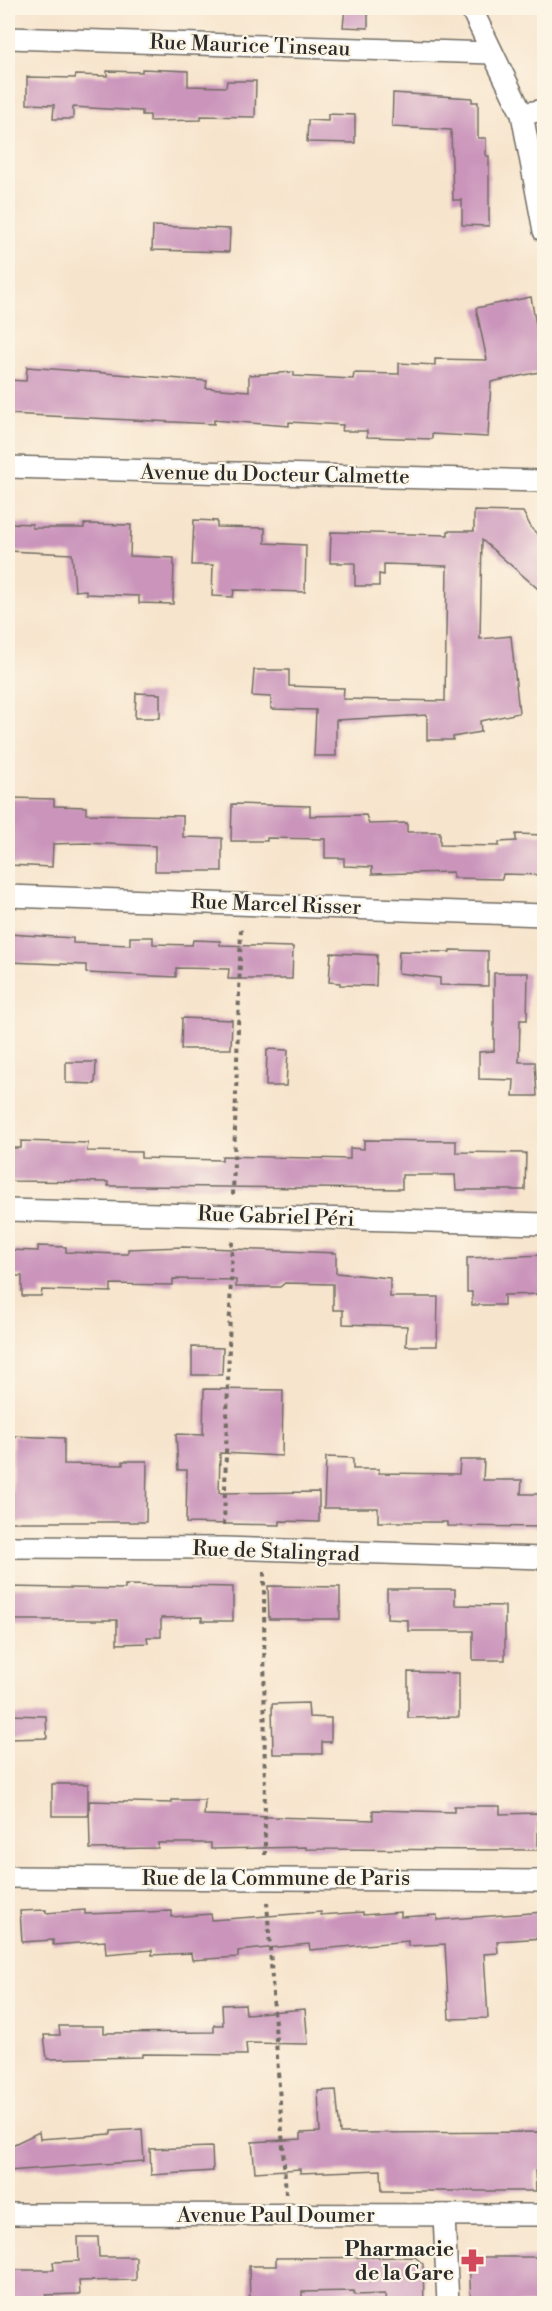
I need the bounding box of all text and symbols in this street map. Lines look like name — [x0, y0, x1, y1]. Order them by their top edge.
street label: Rue Maurice Tinseau — [149, 29, 351, 63]
street label: Avenue du Docteur Calmette — [139, 460, 410, 490]
street label: Rue Marcel Risser — [190, 889, 362, 921]
street label: Rue Gabriel Péri — [197, 1201, 355, 1233]
street label: Rue de Stalingrad — [192, 1536, 360, 1568]
street label: Rue de la Commune de Paris — [142, 1866, 410, 1892]
street label: Avenue Paul Doumer — [176, 2203, 375, 2229]
place label: Pharmacie de la Gare — [345, 2237, 454, 2287]
pharmacy icon: Pharmacie de la Gare — [459, 2248, 485, 2274]

